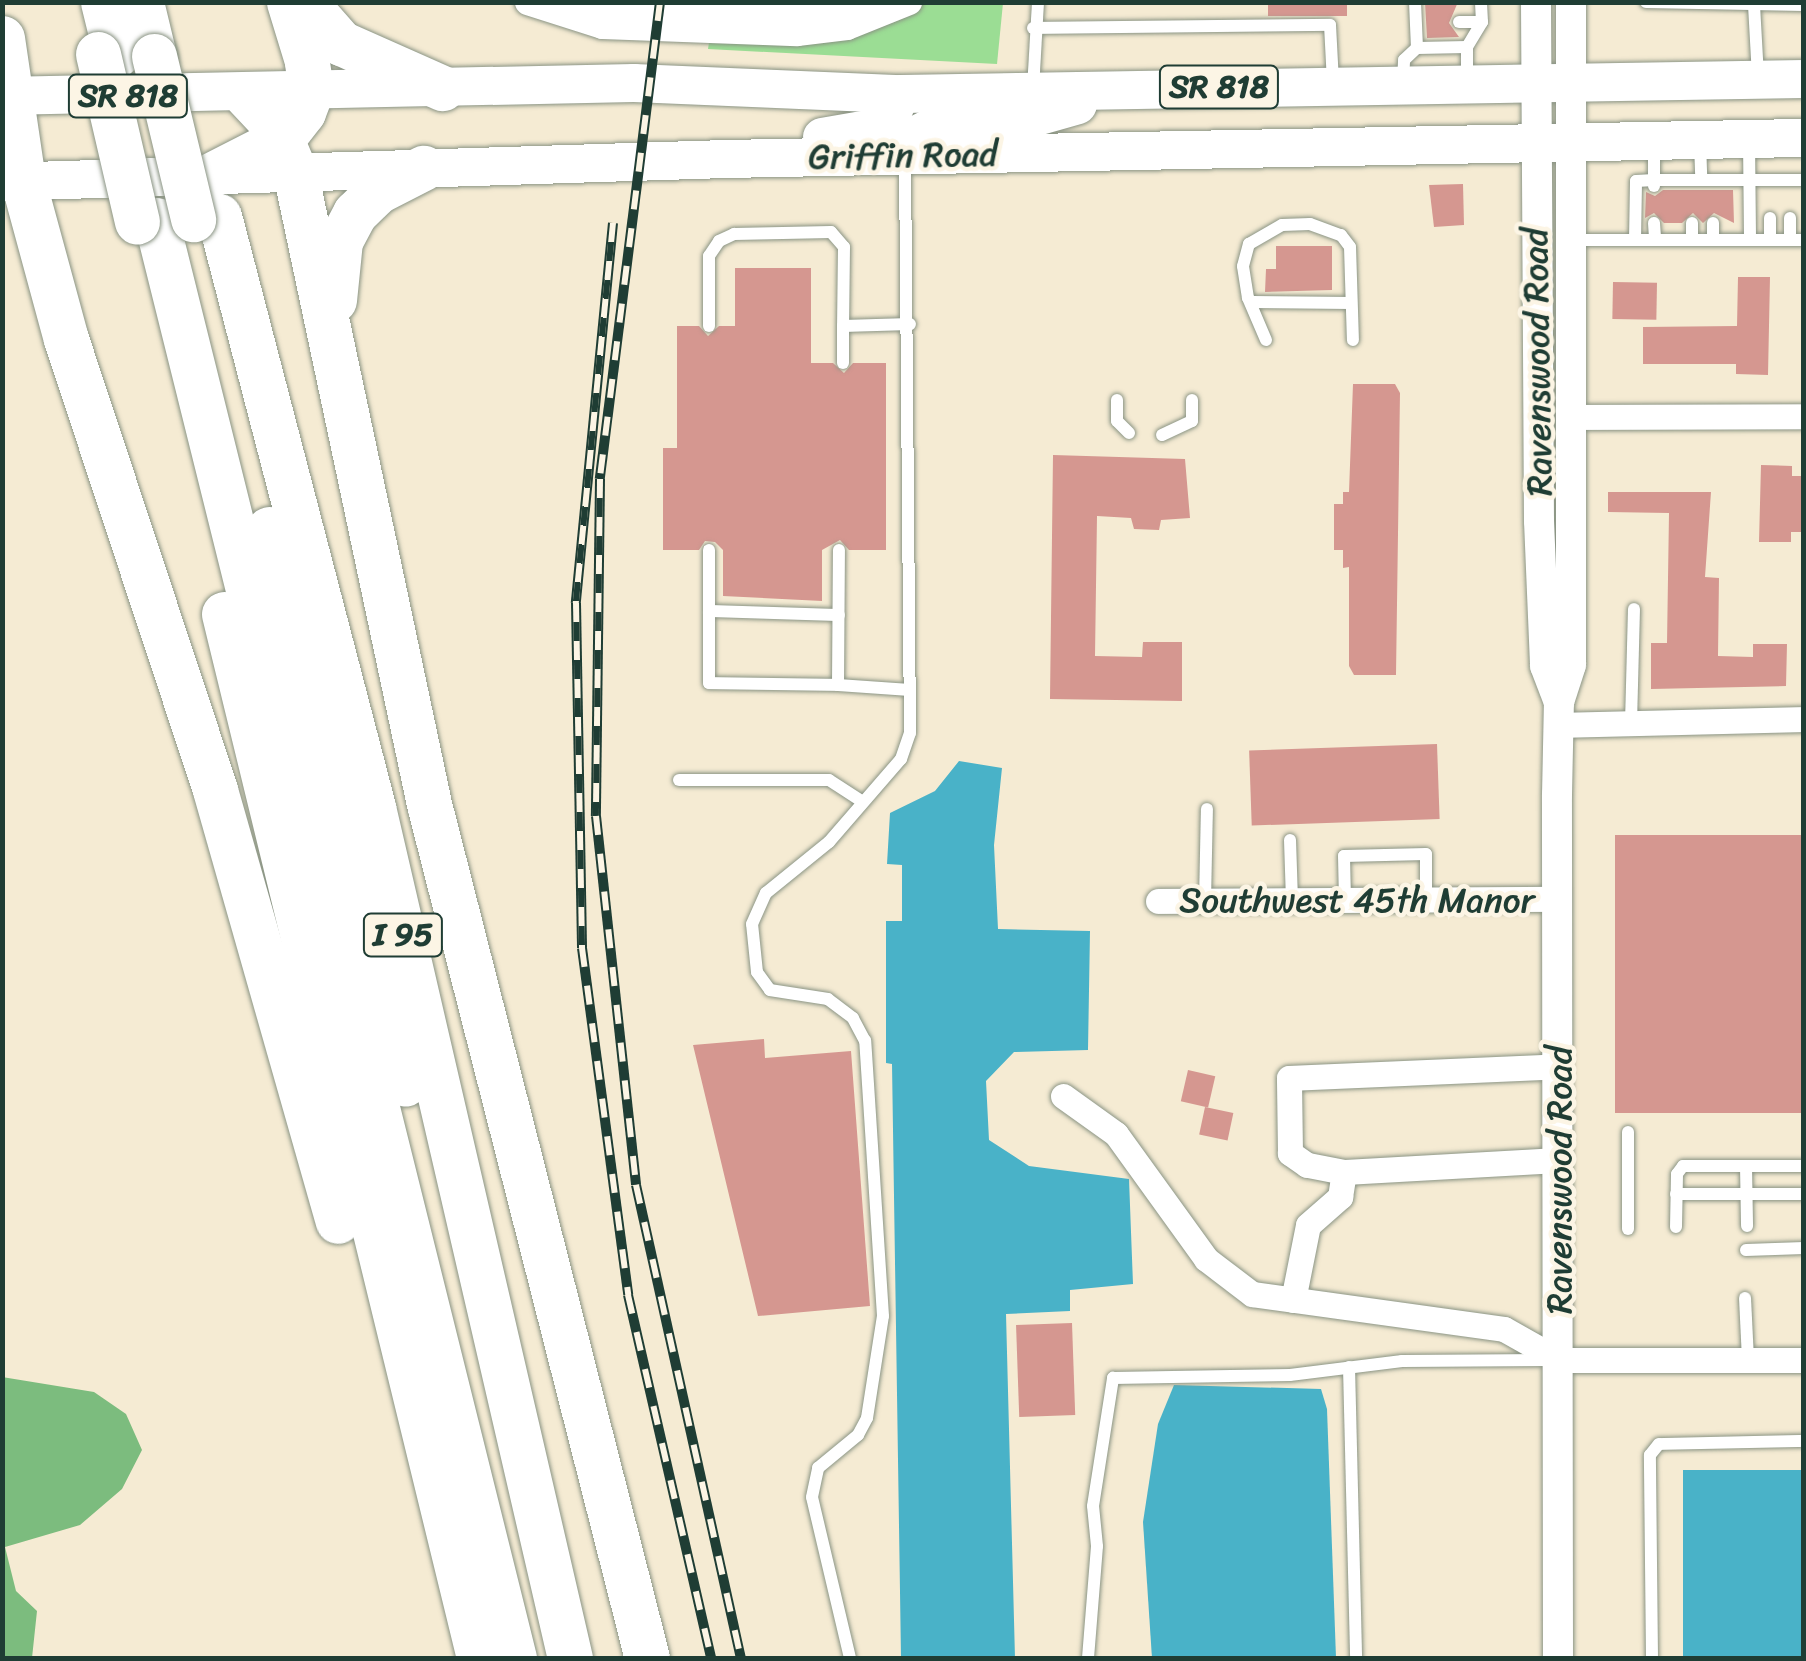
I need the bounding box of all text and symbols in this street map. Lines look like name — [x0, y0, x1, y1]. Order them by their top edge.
road number: SR 818 — [1156, 60, 1282, 114]
road number: SR 818 — [66, 69, 190, 123]
street label: Griffin Road — [808, 132, 998, 178]
street label: Ravenswood Road — [1514, 228, 1560, 496]
street label: Southwest 45th Manor — [1179, 879, 1535, 921]
road number: I 95 — [360, 908, 446, 962]
street label: Ravenswood Road — [1538, 1046, 1580, 1314]

